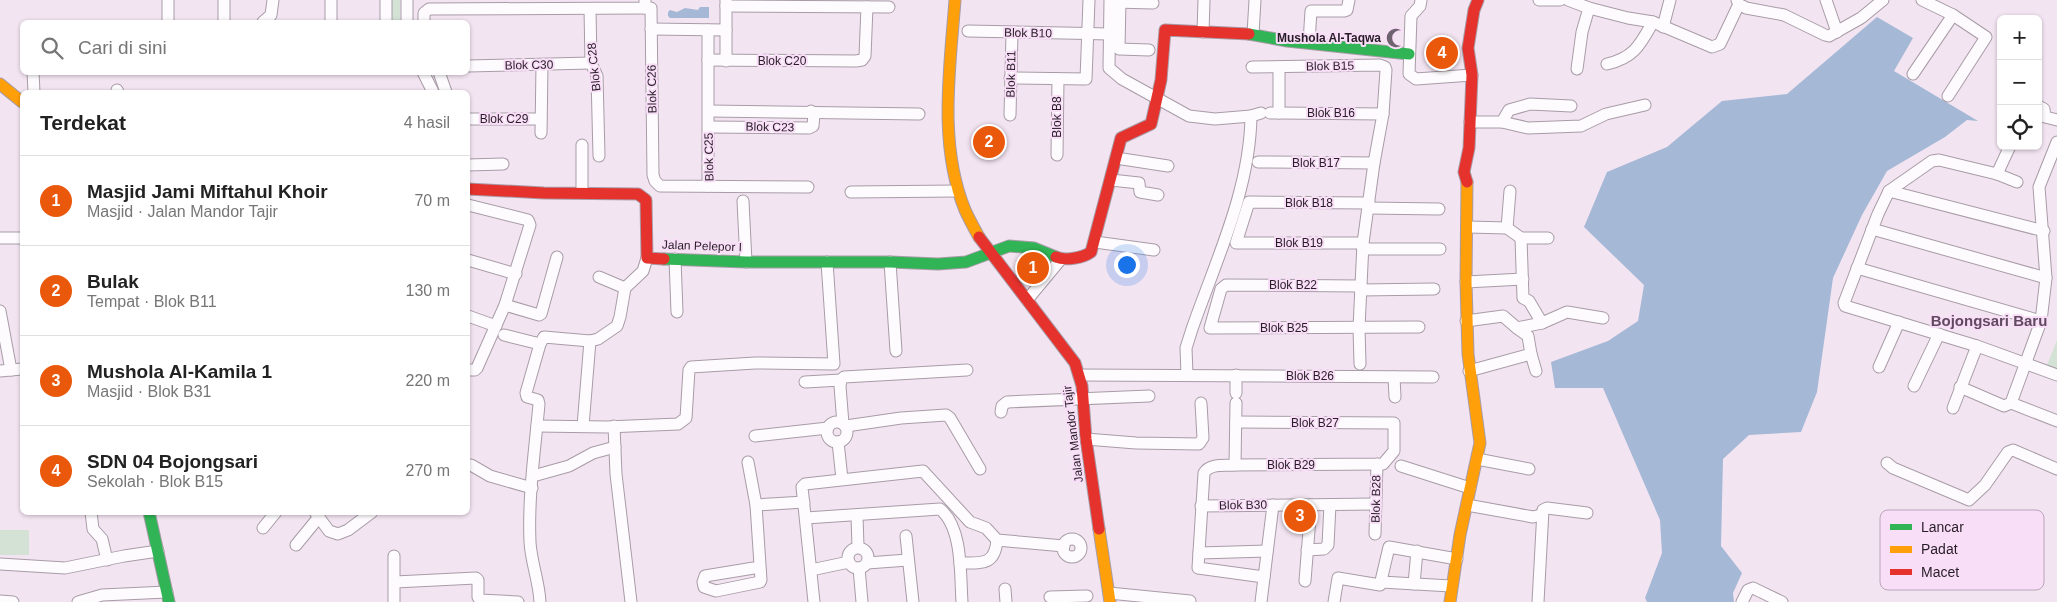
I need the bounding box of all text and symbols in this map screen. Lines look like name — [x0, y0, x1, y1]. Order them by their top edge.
map controls — [1997, 15, 2042, 150]
button: + — [1997, 15, 2042, 60]
search box — [20, 20, 470, 75]
street label: Blok B10 — [1004, 26, 1052, 40]
mosque icon: Mushola Al-Taqwa — [1385, 27, 1407, 49]
place label: Mushola Al-Taqwa — [1277, 31, 1381, 45]
icon: search — [38, 34, 66, 62]
pin: 4 — [1426, 34, 1458, 72]
text: Cari di sini — [78, 37, 167, 58]
street label: Blok C28 — [584, 42, 604, 92]
street label: Blok B11 — [1004, 50, 1018, 98]
street label: Blok C20 — [758, 54, 807, 68]
street label: Blok C30 — [505, 58, 554, 72]
street label: Blok B15 — [1306, 59, 1354, 73]
button: − — [1997, 60, 2042, 105]
street label: Blok C26 — [645, 64, 659, 113]
street label: Blok B8 — [1050, 96, 1064, 138]
button: locate — [1997, 105, 2042, 150]
street label: Blok B16 — [1307, 106, 1355, 120]
text: Terdekat — [40, 111, 126, 134]
street label: Blok C29 — [480, 112, 529, 126]
text: 4 hasil — [404, 114, 450, 131]
street label: Blok C23 — [746, 120, 795, 134]
pin: 2 — [973, 123, 1005, 161]
street label: Blok C25 — [702, 132, 716, 181]
street label: Blok B17 — [1292, 156, 1340, 170]
text: Masjid Jami Miftahul Khoir — [87, 181, 328, 202]
text: 1 — [52, 192, 60, 209]
text: 70 m — [414, 192, 450, 209]
street label: Blok B18 — [1285, 196, 1333, 210]
text: Masjid · Jalan Mandor Tajir — [87, 203, 278, 220]
street label: Blok B19 — [1275, 236, 1323, 250]
street label: Jalan Pelepor I — [662, 238, 742, 254]
pin: 1 — [1017, 249, 1049, 287]
your location — [1114, 252, 1140, 278]
text: Bulak — [87, 271, 139, 292]
street label: Blok B22 — [1269, 278, 1317, 292]
text: 2 — [52, 282, 60, 299]
text: 130 m — [406, 282, 450, 299]
text: Tempat · Blok B11 — [87, 293, 217, 310]
district label: Bojongsari Baru — [1931, 312, 2047, 329]
street label: Blok B25 — [1260, 321, 1308, 335]
text: Mushola Al-Kamila 1 — [87, 361, 272, 382]
street label: Blok B26 — [1286, 369, 1334, 383]
text: 3 — [52, 372, 60, 389]
text: 220 m — [406, 372, 450, 389]
text: Masjid · Blok B31 — [87, 383, 212, 400]
street label: Jalan Mandor Tajir — [1060, 385, 1086, 483]
street label: Blok B27 — [1291, 416, 1339, 430]
text: SDN 04 Bojongsari — [87, 451, 258, 472]
street label: Blok B29 — [1267, 458, 1315, 472]
text: 4 — [52, 462, 60, 479]
text: 270 m — [406, 462, 450, 479]
text: Sekolah · Blok B15 — [87, 473, 223, 490]
street label: Blok B28 — [1369, 475, 1383, 523]
pin: 3 — [1284, 497, 1316, 535]
street label: Blok B30 — [1219, 498, 1267, 512]
legend — [1880, 510, 2044, 590]
text: Lancar — [1921, 519, 1964, 535]
text: Padat — [1921, 541, 1958, 557]
text: Macet — [1921, 564, 1959, 580]

